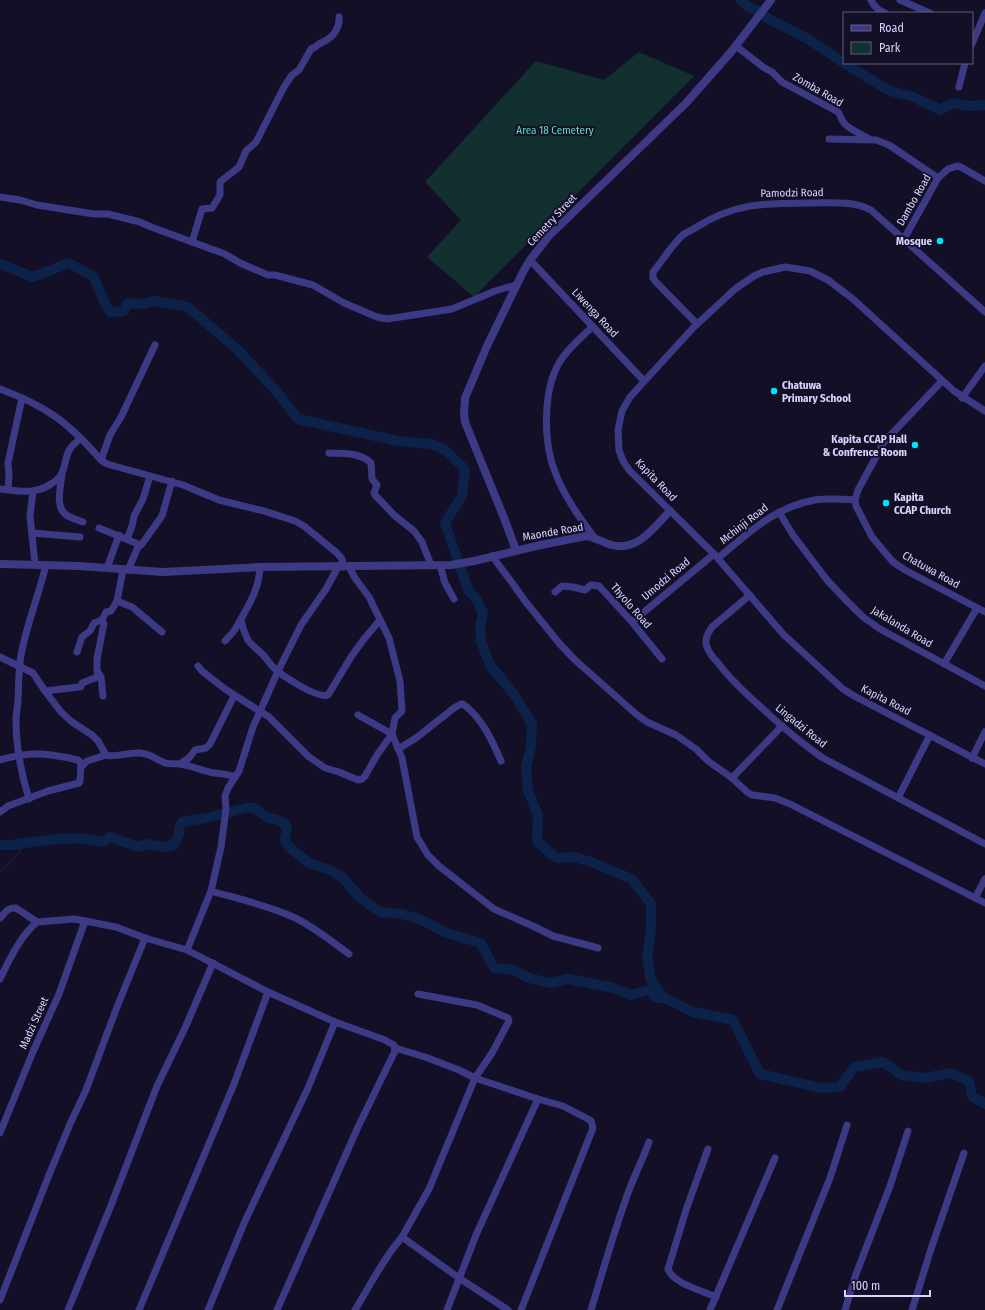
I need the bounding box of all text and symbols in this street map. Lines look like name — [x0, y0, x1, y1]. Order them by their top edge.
legend — [843, 12, 973, 64]
text: Road — [879, 21, 904, 35]
text: Park — [879, 41, 901, 55]
street label: Zomba Road — [791, 70, 845, 110]
park label: Area 18 Cemetery — [516, 124, 594, 137]
street label: Dambo Road — [894, 172, 934, 228]
street label: Pamodzi Road — [760, 186, 824, 200]
street label: Cemetry Street — [525, 191, 580, 249]
place label: Mosque — [896, 235, 932, 248]
marker: Mosque — [935, 236, 945, 246]
street label: Liwenga Road — [569, 286, 621, 340]
place label: Chatuwa Primary School — [782, 379, 852, 405]
marker: Chatuwa Primary School — [769, 386, 779, 396]
place label: Kapita CCAP Hall & Confrence Room — [823, 433, 908, 459]
marker: Kapita CCAP Hall & Confrence Room — [910, 440, 920, 450]
street label: Kapita Road — [633, 456, 679, 504]
place label: Kapita CCAP Church — [894, 491, 951, 517]
marker: Kapita CCAP Church — [881, 498, 891, 508]
street label: Mchinji Road — [717, 501, 771, 547]
street label: Maonde Road — [522, 520, 584, 544]
street label: Chatuwa Road — [900, 549, 962, 591]
street label: Umodzi Road — [639, 555, 693, 603]
street label: Thyolo Road — [608, 581, 654, 631]
street label: Jakalanda Road — [869, 604, 935, 650]
street label: Kapita Road — [859, 682, 913, 718]
street label: Lingadzi Road — [773, 701, 829, 751]
street label: Madzi Street — [17, 994, 51, 1051]
scale bar — [845, 1272, 930, 1298]
text: 100 m — [851, 1279, 880, 1293]

